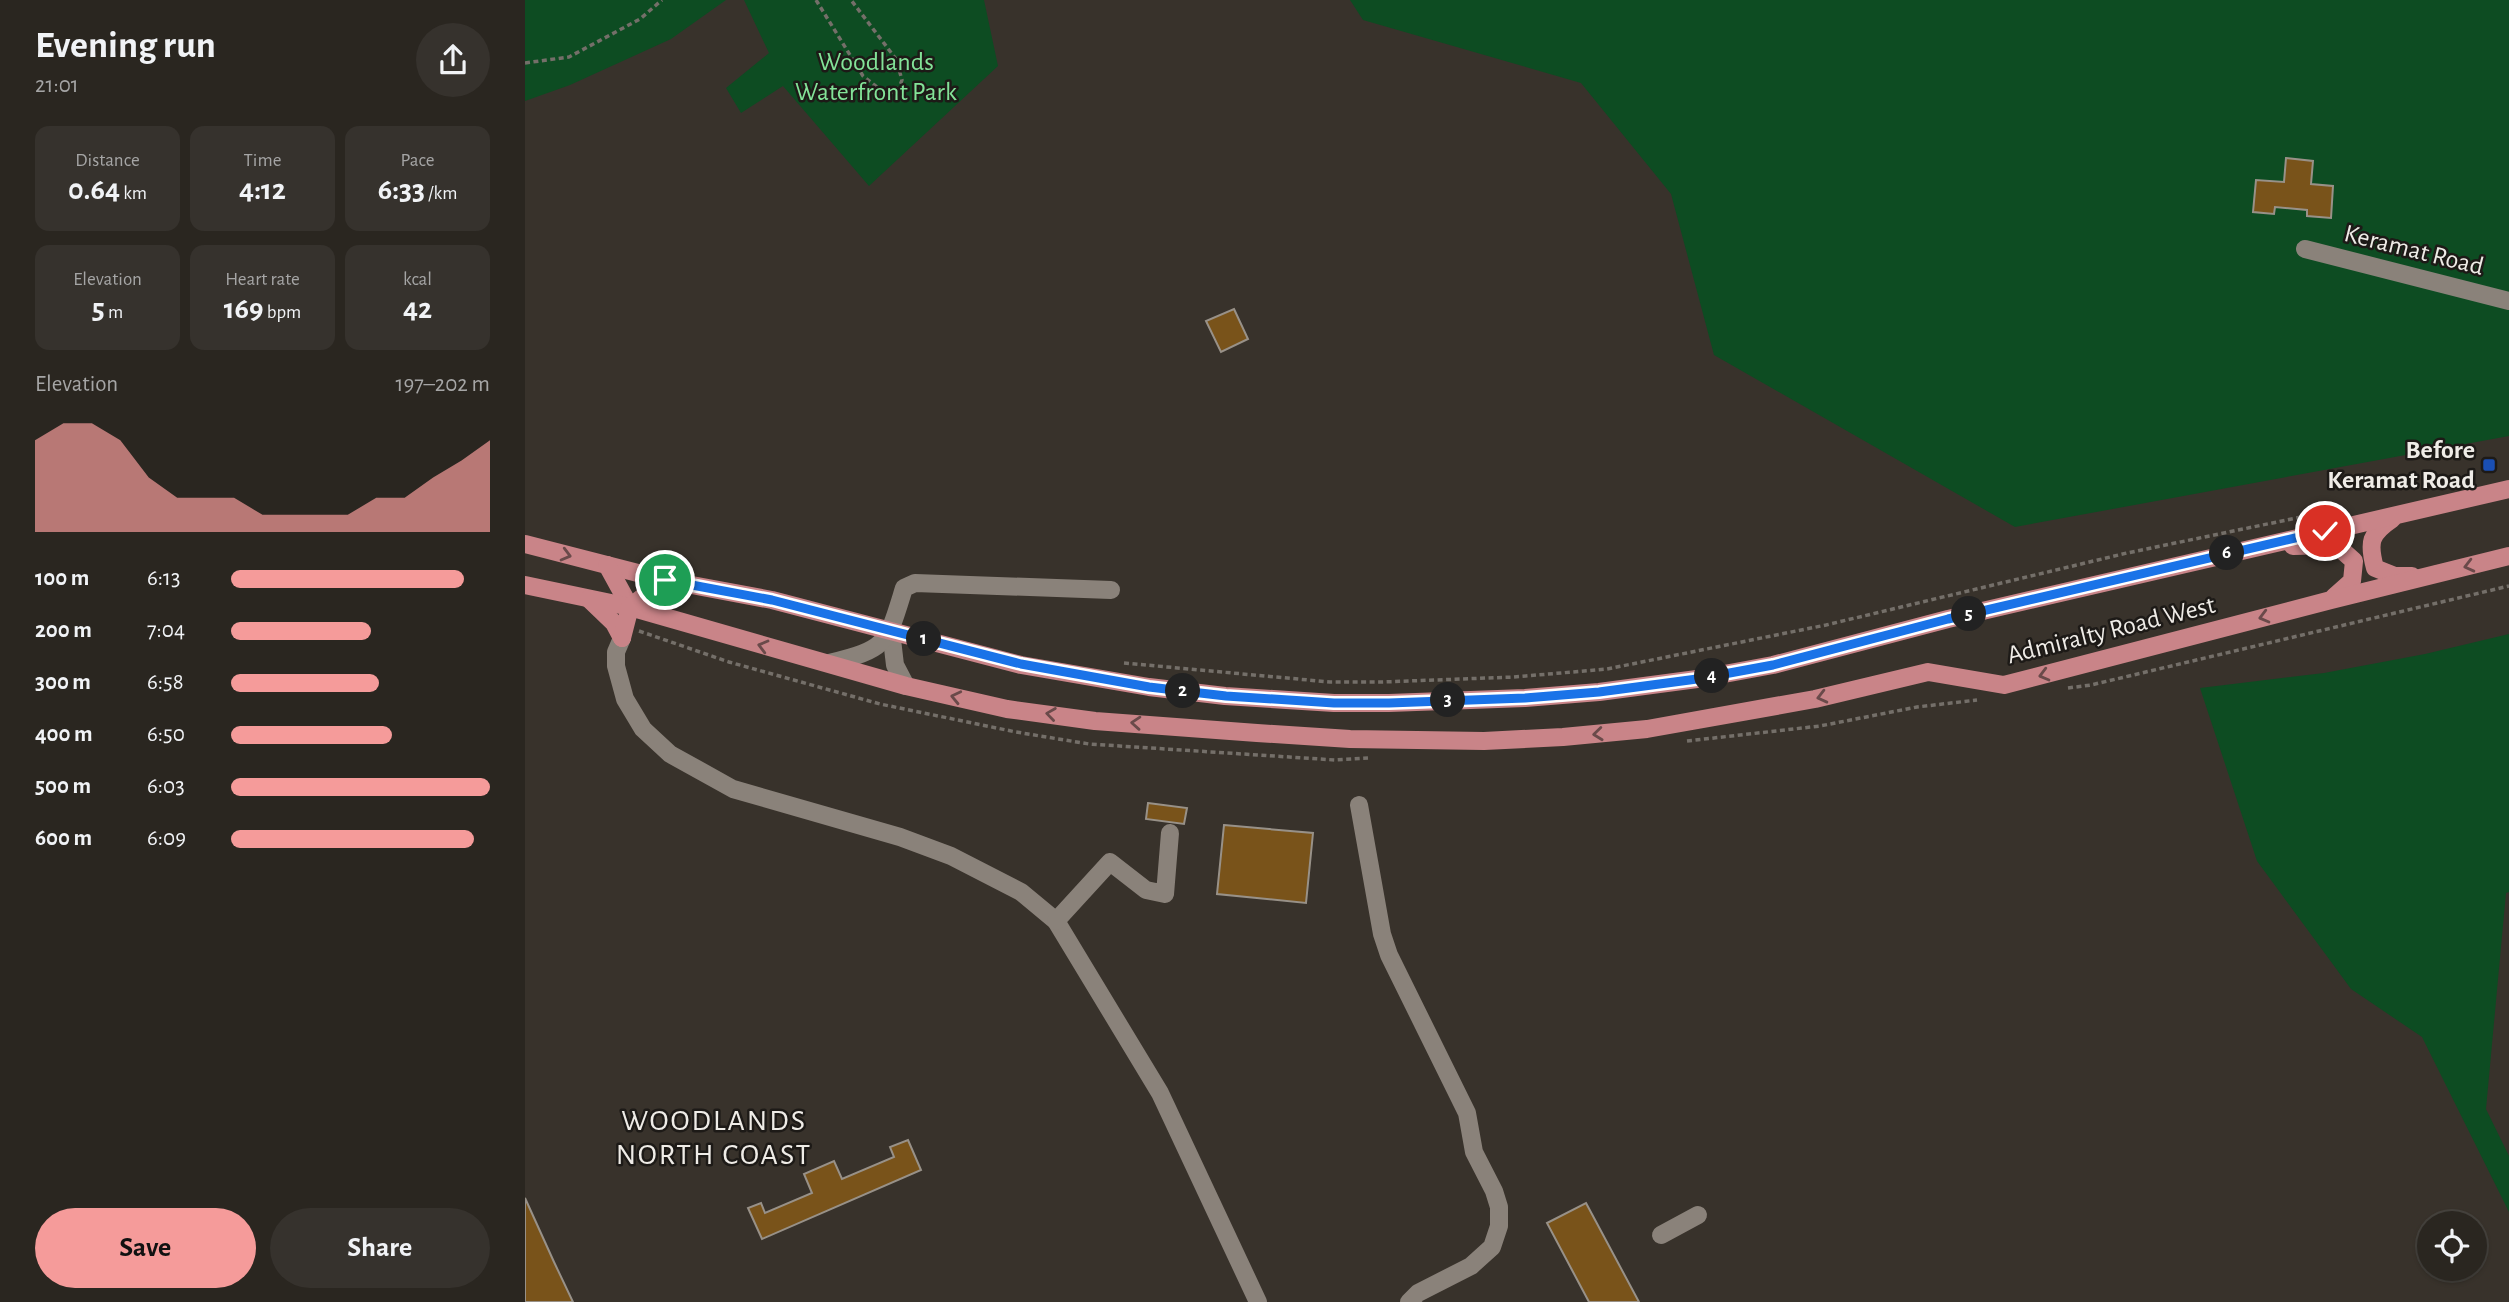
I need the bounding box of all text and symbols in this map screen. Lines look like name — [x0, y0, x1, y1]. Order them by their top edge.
button: share — [416, 23, 490, 97]
text: Evening run — [35, 27, 216, 65]
park label: Woodlands Waterfront Park — [795, 49, 957, 105]
text: 21:01 — [35, 74, 79, 97]
text: Distance — [75, 151, 140, 170]
text: Time — [244, 151, 281, 170]
text: Pace — [400, 151, 435, 170]
text: 0.64 — [68, 175, 120, 205]
text: 4:12 — [239, 175, 286, 205]
text: 6:33 — [378, 175, 425, 205]
text: km — [120, 184, 147, 203]
text: /km — [425, 184, 457, 203]
street label: Keramat Road — [2342, 220, 2486, 280]
text: Elevation — [73, 270, 142, 289]
text: Heart rate — [225, 270, 300, 289]
text: kcal — [403, 270, 432, 289]
text: 5 — [92, 294, 105, 324]
text: 169 — [224, 294, 264, 324]
text: 42 — [403, 294, 432, 324]
text: m — [105, 303, 123, 322]
text: bpm — [264, 303, 301, 322]
text: Elevation — [35, 373, 118, 396]
text: 197–202 m — [395, 373, 490, 396]
place label: Before Keramat Road — [2327, 437, 2475, 493]
marker: Before Keramat Road — [2481, 457, 2497, 473]
pin — [2295, 501, 2355, 561]
icon: check — [2306, 512, 2344, 550]
pin: 6 — [2209, 536, 2245, 570]
text: 6 — [2222, 543, 2231, 562]
one-way arrow — [560, 546, 572, 561]
pin — [635, 550, 695, 610]
one-way arrow — [2463, 558, 2475, 572]
icon: arrive — [646, 561, 684, 599]
text: 100 m — [35, 567, 89, 590]
text: 6:13 — [147, 567, 180, 590]
street label: Admiralty Road West — [2004, 592, 2218, 668]
pin: 5 — [1951, 596, 1987, 632]
text: 5 — [1964, 604, 1973, 623]
one-way arrow — [2259, 609, 2271, 623]
text: 200 m — [35, 619, 92, 642]
text: 7:04 — [147, 619, 185, 642]
pin: 1 — [907, 622, 941, 656]
text: 1 — [920, 629, 927, 648]
one-way arrow — [758, 640, 770, 654]
pin: 4 — [1695, 658, 1729, 694]
text: 4 — [1707, 666, 1716, 685]
one-way arrow — [2039, 667, 2051, 681]
text: 300 m — [35, 671, 91, 694]
text: 6:58 — [147, 671, 184, 694]
pin: 2 — [1165, 674, 1201, 708]
text: 2 — [1178, 681, 1187, 700]
pin: 3 — [1431, 682, 1465, 718]
one-way arrow — [1816, 689, 1828, 703]
text: 3 — [1443, 690, 1452, 709]
one-way arrow — [951, 691, 963, 705]
one-way arrow — [1045, 707, 1057, 722]
one-way arrow — [1130, 716, 1141, 731]
text: 400 m — [35, 723, 93, 746]
text: 6:50 — [147, 723, 185, 746]
one-way arrow — [1592, 726, 1604, 741]
text: 500 m — [35, 775, 91, 798]
text: 6:03 — [147, 775, 185, 798]
text: 600 m — [35, 827, 92, 850]
text: 6:09 — [147, 827, 186, 850]
district label: WOODLANDS NORTH COAST — [616, 1106, 812, 1170]
button: Save — [35, 1208, 256, 1288]
button: Share — [270, 1208, 490, 1288]
map controls — [2417, 1211, 2487, 1281]
button: locate — [2417, 1211, 2487, 1281]

